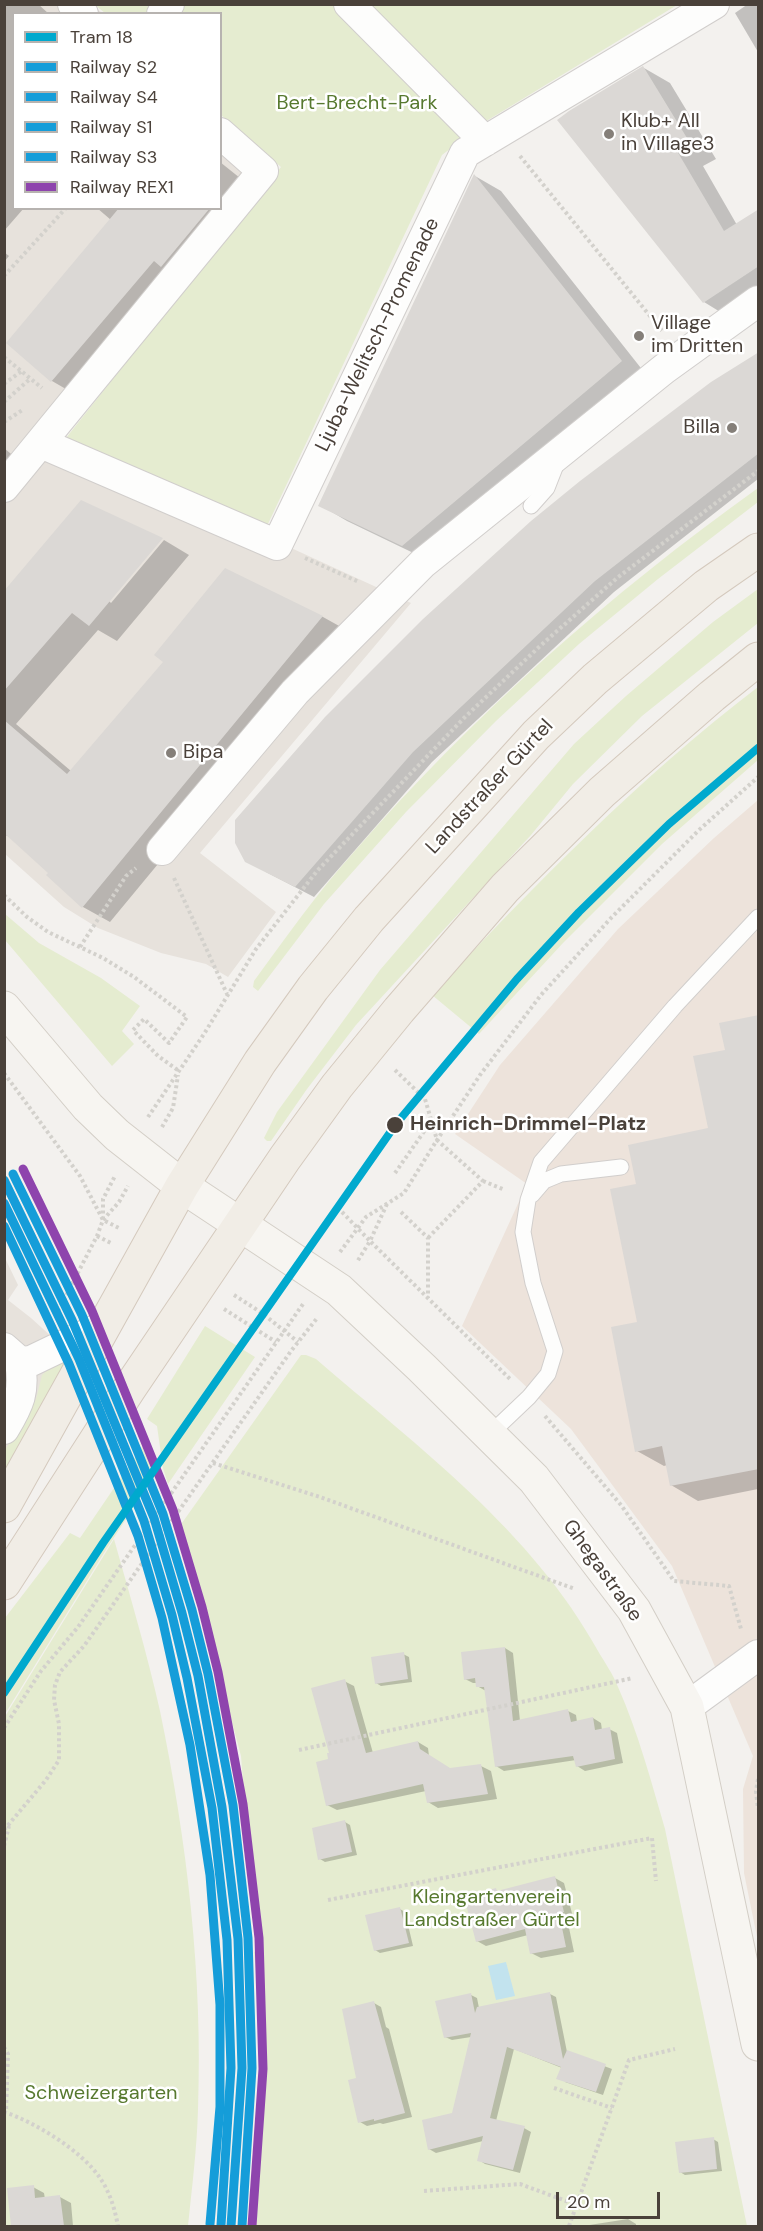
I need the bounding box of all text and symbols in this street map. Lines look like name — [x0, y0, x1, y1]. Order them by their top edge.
legend — [12, 12, 222, 210]
text: Tram 18 — [70, 25, 133, 49]
text: Railway S2 — [70, 55, 157, 79]
text: Railway S4 — [70, 85, 158, 109]
park label: Bert-Brecht-Park — [276, 92, 438, 116]
place label: Klub+ All in Village3 — [621, 110, 715, 157]
text: Railway S1 — [70, 115, 152, 139]
marker: Klub+ All in Village3 — [602, 127, 616, 141]
text: Railway S3 — [70, 145, 157, 169]
text: Railway REX1 — [70, 175, 174, 199]
street label: Ljuba-Welitsch-Promenade — [311, 214, 445, 456]
place label: Village im Dritten — [651, 312, 743, 359]
marker: Village im Dritten — [632, 329, 646, 343]
place label: Billa — [683, 416, 720, 440]
marker: Billa — [725, 421, 739, 435]
street label: Landstraßer Gürtel — [421, 715, 559, 859]
place label: Bipa — [183, 741, 223, 765]
marker: Bipa — [164, 746, 178, 760]
place label: Heinrich-Drimmel-Platz — [410, 1113, 646, 1137]
marker: Heinrich-Drimmel-Platz — [385, 1115, 405, 1135]
street label: Ghegastraße — [557, 1515, 647, 1627]
park label: Kleingartenverein Landstraßer Gürtel — [404, 1886, 580, 1933]
park label: Schweizergarten — [24, 2082, 178, 2106]
scale bar — [559, 2180, 662, 2218]
text: 20 m — [567, 2190, 610, 2214]

